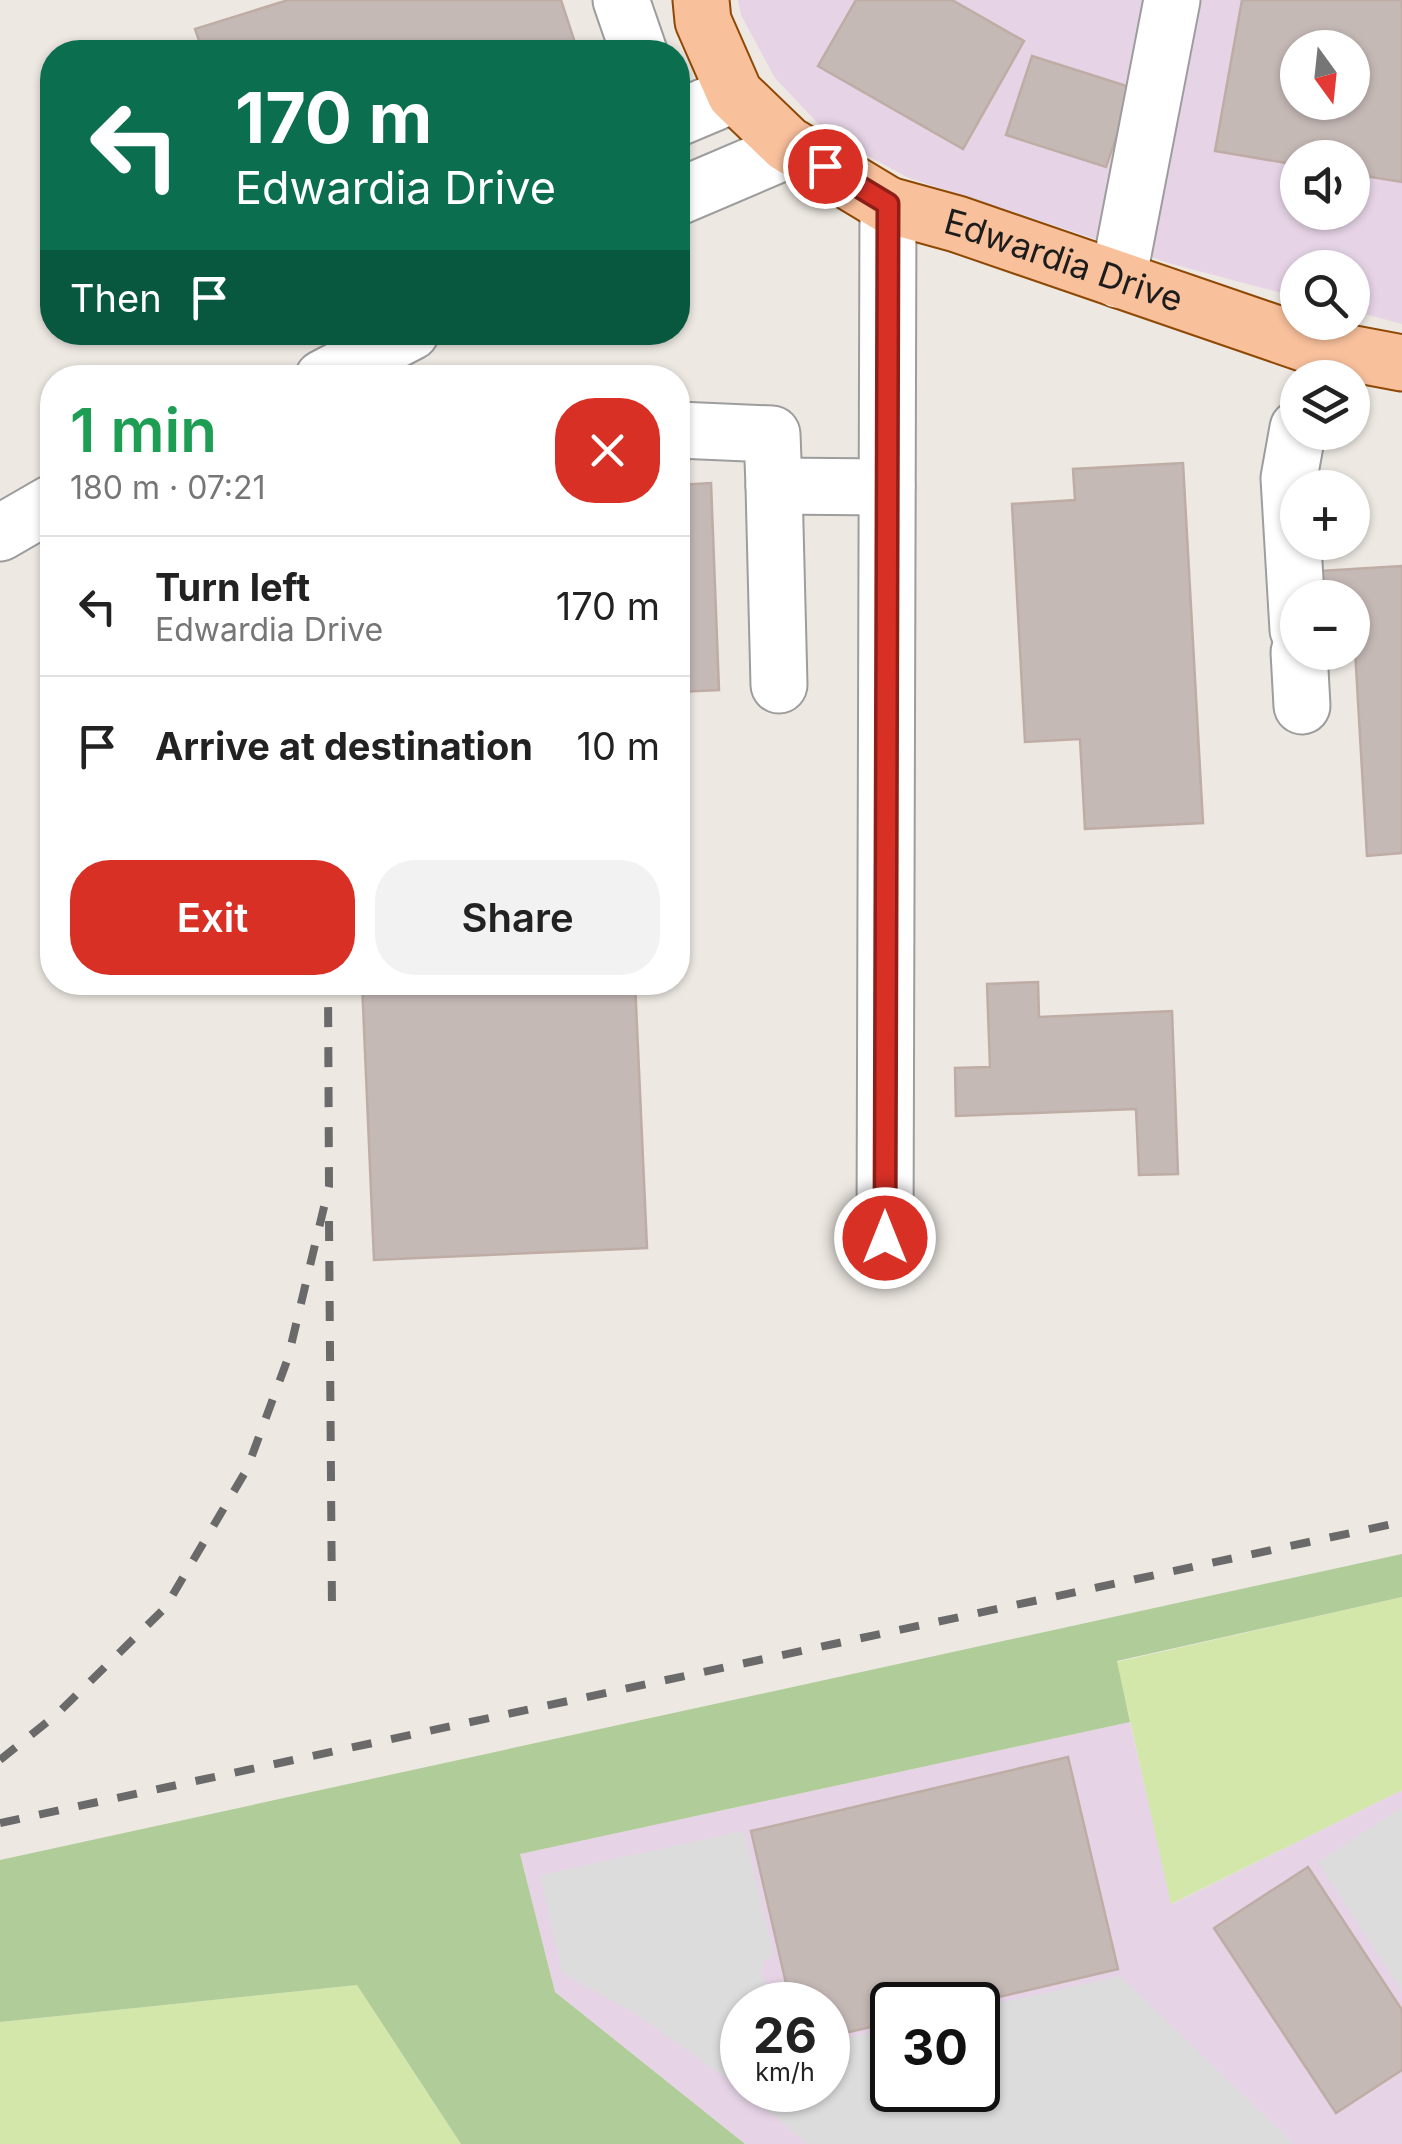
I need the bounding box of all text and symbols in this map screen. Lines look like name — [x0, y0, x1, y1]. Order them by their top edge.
north arrow — [1280, 30, 1370, 120]
map controls — [1280, 30, 1370, 670]
text: 170 m — [235, 75, 432, 160]
icon: left — [70, 80, 200, 210]
pin — [783, 124, 868, 209]
icon: arrive — [798, 139, 853, 194]
button: sound — [1280, 140, 1370, 230]
text: Edwardia Drive — [235, 160, 556, 215]
street label: Edwardia Drive — [940, 200, 1189, 320]
button: search — [1280, 250, 1370, 340]
icon: arrive — [182, 270, 237, 325]
text: Then — [70, 275, 162, 321]
button: layers — [1280, 360, 1370, 450]
text: 1 min — [70, 394, 217, 466]
button: close — [555, 398, 660, 503]
text: 180 m · 07:21 — [70, 468, 266, 507]
button: + — [1280, 470, 1370, 560]
text: Turn left — [155, 564, 310, 610]
icon: left — [70, 579, 125, 634]
button: − — [1280, 580, 1370, 670]
text: 170 m — [556, 583, 660, 629]
text: Edwardia Drive — [155, 610, 383, 649]
icon: arrive — [70, 719, 125, 774]
text: Arrive at destination — [155, 723, 533, 769]
text: 10 m — [577, 723, 660, 769]
button: Exit — [70, 860, 355, 975]
button: Share — [375, 860, 660, 975]
position arrow — [833, 1186, 937, 1290]
speed limit sign: 30 — [870, 1982, 1000, 2112]
text: 26 — [753, 2005, 817, 2065]
text: km/h — [755, 2057, 815, 2087]

